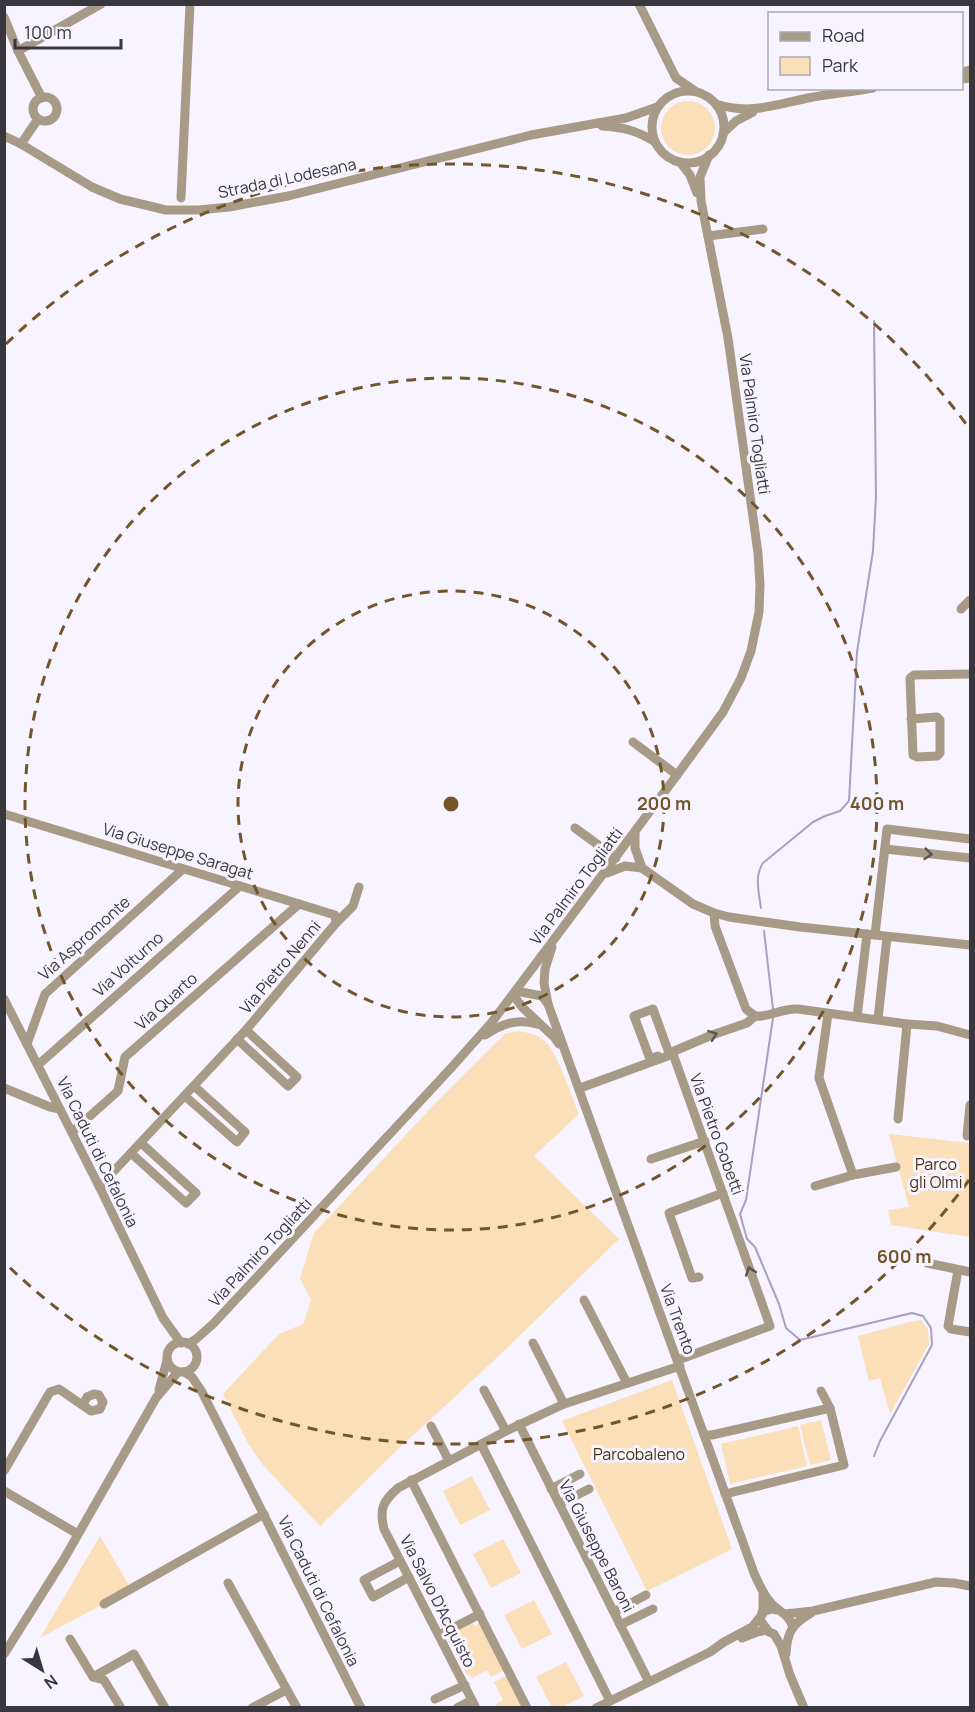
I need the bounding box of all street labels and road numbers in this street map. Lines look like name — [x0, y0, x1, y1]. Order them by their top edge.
street label: Strada di Lodesana — [216, 153, 358, 203]
street label: Via Palmiro Togliatti — [734, 352, 776, 496]
street label: Via Giuseppe Saragat — [100, 818, 256, 884]
street label: Via Palmiro Togliatti — [525, 823, 627, 949]
street label: Via Aspromonte — [33, 891, 135, 985]
street label: Via Pietro Nenni — [234, 916, 326, 1018]
street label: Via Volturno — [88, 926, 168, 1002]
street label: Via Quarto — [130, 967, 202, 1035]
street label: Via Pietro Gobetti — [685, 1070, 749, 1198]
street label: Via Caduti di Cefalonia — [52, 1073, 144, 1231]
street label: Via Palmiro Togliatti — [204, 1193, 316, 1311]
street label: Via Trento — [655, 1281, 701, 1357]
street label: Via Giuseppe Baroni — [554, 1476, 640, 1616]
street label: Via Caduti di Cefalonia — [273, 1512, 365, 1670]
street label: Via Salvo D'Acquisto — [395, 1531, 481, 1671]

